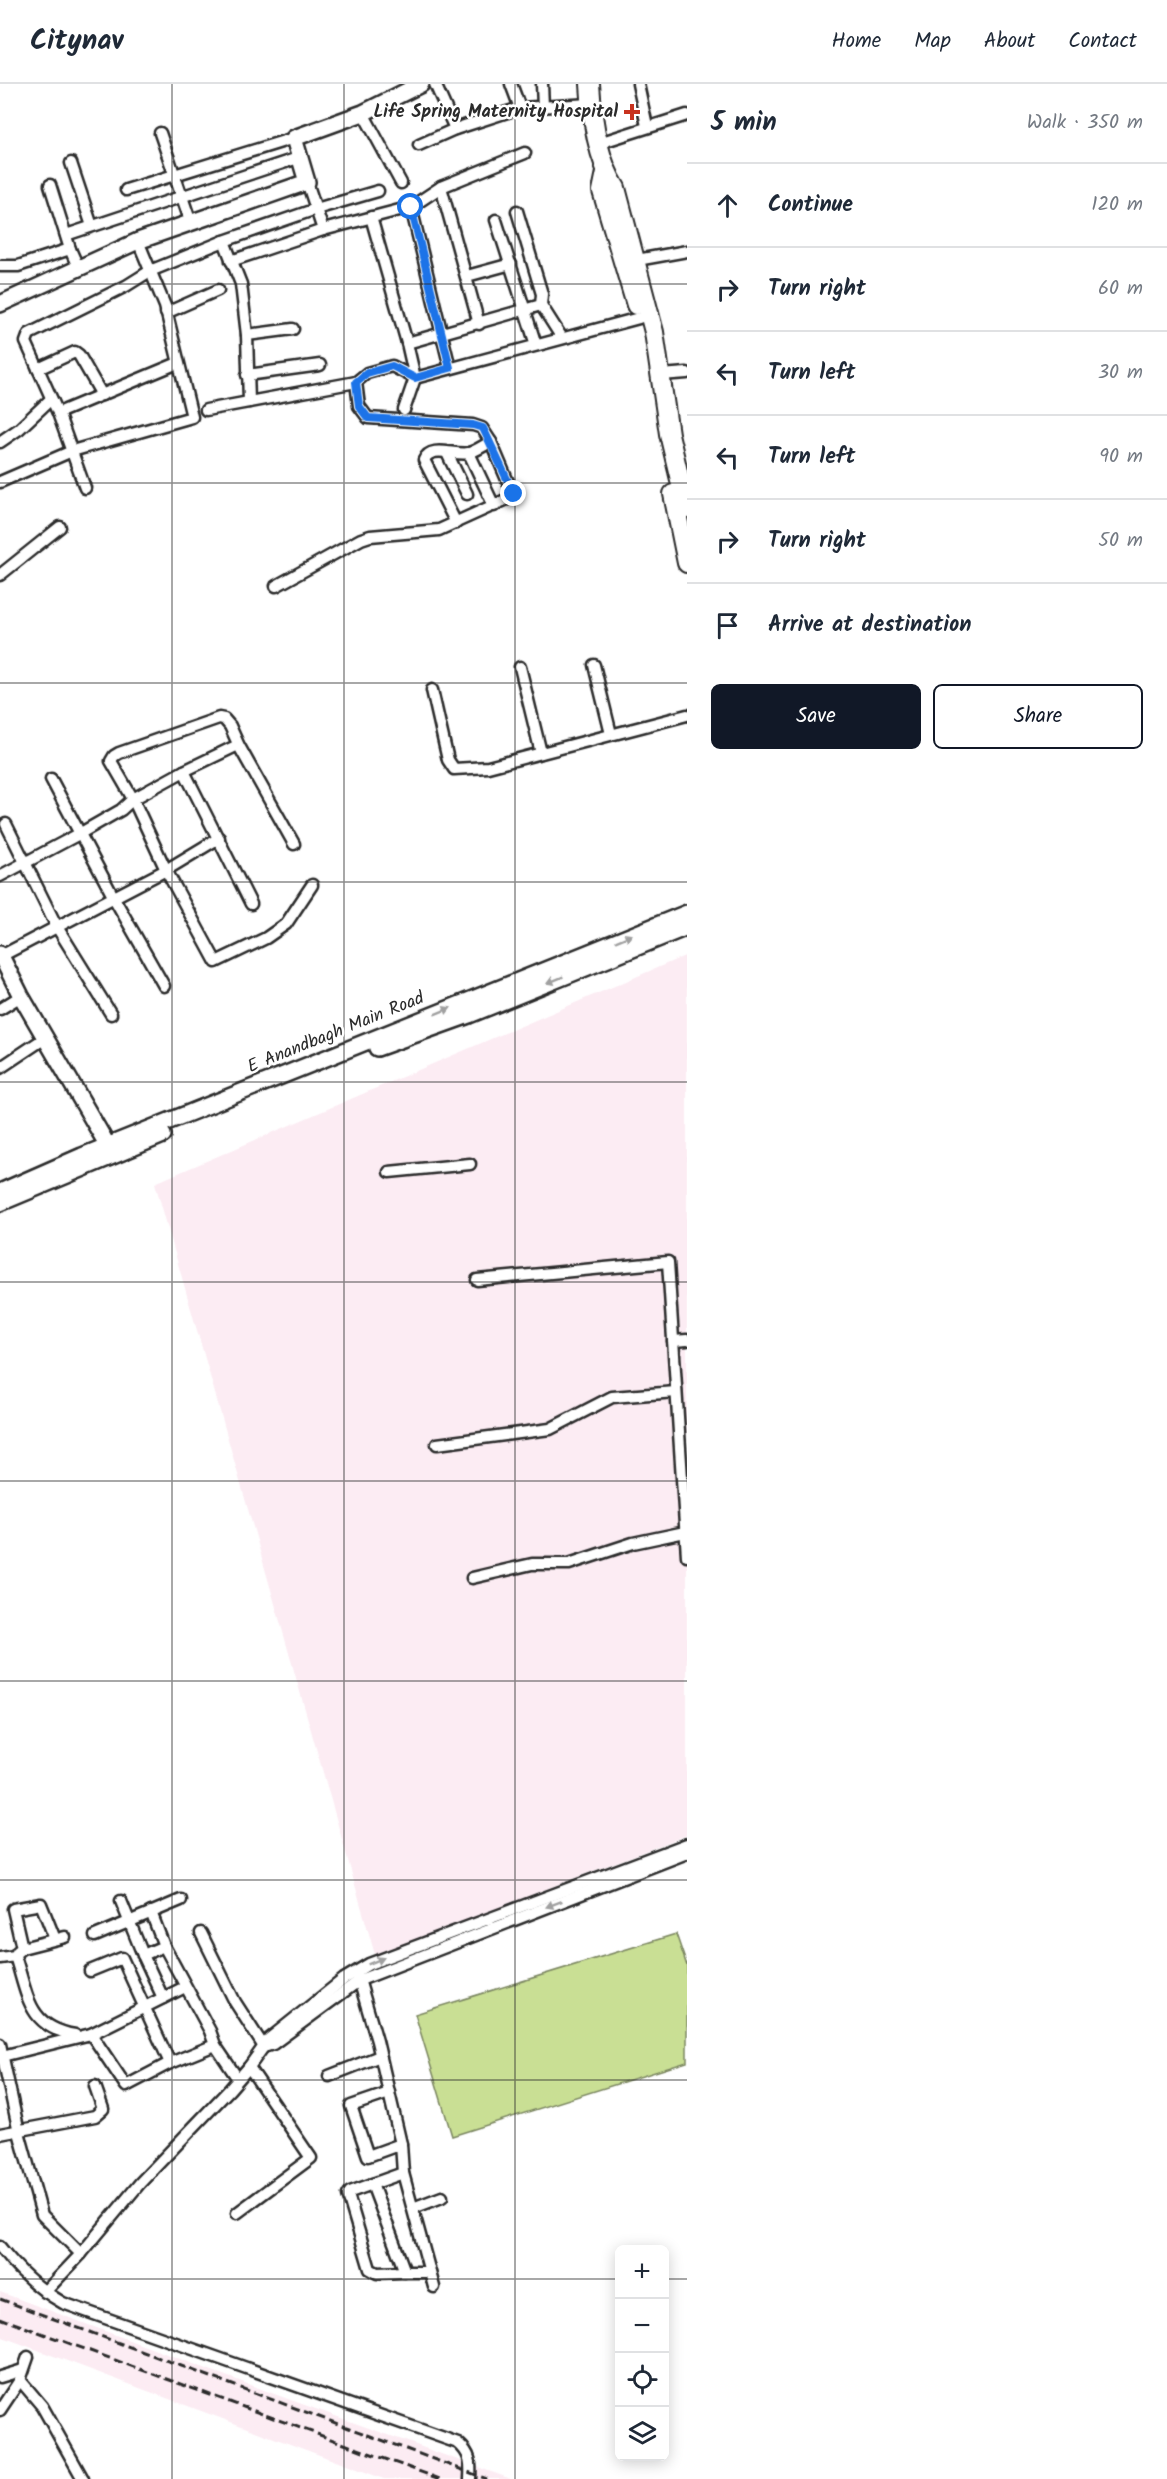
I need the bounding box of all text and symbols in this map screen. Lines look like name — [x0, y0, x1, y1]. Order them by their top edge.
text: Citynav — [30, 19, 123, 64]
text: Home — [832, 25, 881, 58]
text: Map — [914, 25, 951, 58]
text: About — [984, 25, 1035, 58]
text: Contact — [1068, 25, 1137, 58]
place label: Life Spring Maternity Hospital — [374, 98, 618, 127]
text: 5 min — [711, 102, 777, 144]
marker: Life Spring Maternity Hospital — [623, 103, 641, 121]
text: Walk · 350 m — [1027, 107, 1143, 139]
text: Continue — [768, 188, 853, 223]
icon: ahead — [711, 189, 744, 222]
text: 120 m — [1091, 189, 1143, 221]
route start — [397, 193, 423, 219]
text: Turn right — [768, 272, 866, 307]
icon: right — [711, 273, 744, 306]
text: 60 m — [1098, 273, 1143, 305]
text: Turn left — [768, 356, 855, 391]
icon: left — [711, 357, 744, 390]
text: 30 m — [1098, 357, 1143, 389]
text: Turn left — [768, 440, 855, 475]
icon: left — [711, 441, 744, 474]
text: 90 m — [1099, 441, 1143, 473]
route end — [500, 480, 526, 506]
text: Turn right — [768, 524, 866, 559]
icon: right — [711, 525, 744, 558]
text: 50 m — [1098, 525, 1143, 557]
text: Arrive at destination — [768, 608, 971, 643]
icon: arrive — [711, 609, 744, 642]
button: Save — [711, 684, 921, 749]
button: Share — [933, 684, 1143, 749]
one-way arrow — [615, 933, 633, 942]
one-way arrow — [546, 976, 564, 985]
street label: E Anandbagh Main Road — [243, 984, 430, 1082]
one-way arrow — [434, 1006, 452, 1016]
one-way arrow — [545, 1900, 563, 1909]
one-way arrow — [367, 1956, 385, 1965]
map controls — [615, 2245, 669, 2461]
button: + — [615, 2245, 669, 2299]
button: − — [615, 2299, 669, 2353]
button: locate — [615, 2353, 669, 2407]
button: layers — [615, 2407, 669, 2461]

